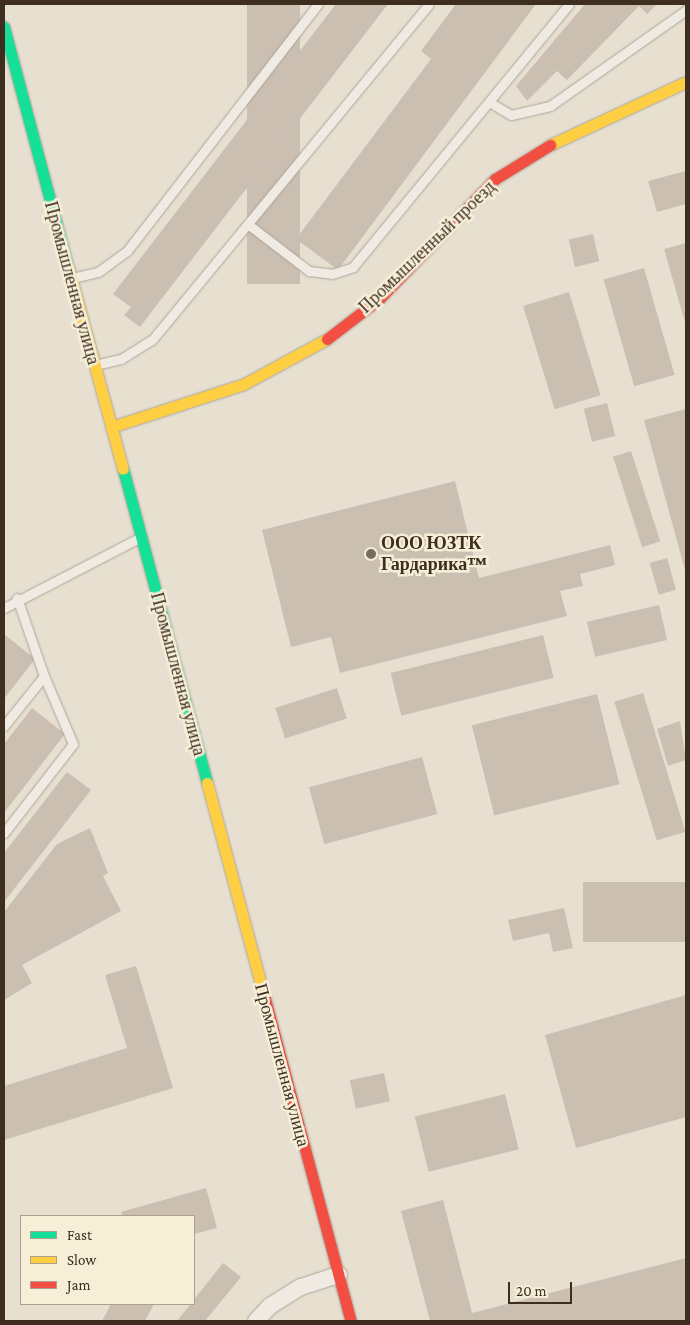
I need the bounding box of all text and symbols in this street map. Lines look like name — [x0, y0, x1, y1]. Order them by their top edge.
street label: Промышленный проезд — [354, 176, 500, 318]
street label: Промышленная улица — [40, 199, 104, 367]
place label: ООО ЮЗТК Гардарика™ — [381, 533, 487, 576]
marker: ООО ЮЗТК Гардарика™ — [365, 548, 377, 560]
street label: Промышленная улица — [146, 590, 210, 758]
street label: Промышленная улица — [250, 981, 314, 1149]
legend — [20, 1215, 195, 1305]
text: Fast — [67, 1227, 92, 1243]
text: Slow — [67, 1252, 96, 1268]
scale bar — [510, 1272, 574, 1304]
text: Jam — [67, 1277, 90, 1293]
text: 20 m — [516, 1283, 547, 1299]

